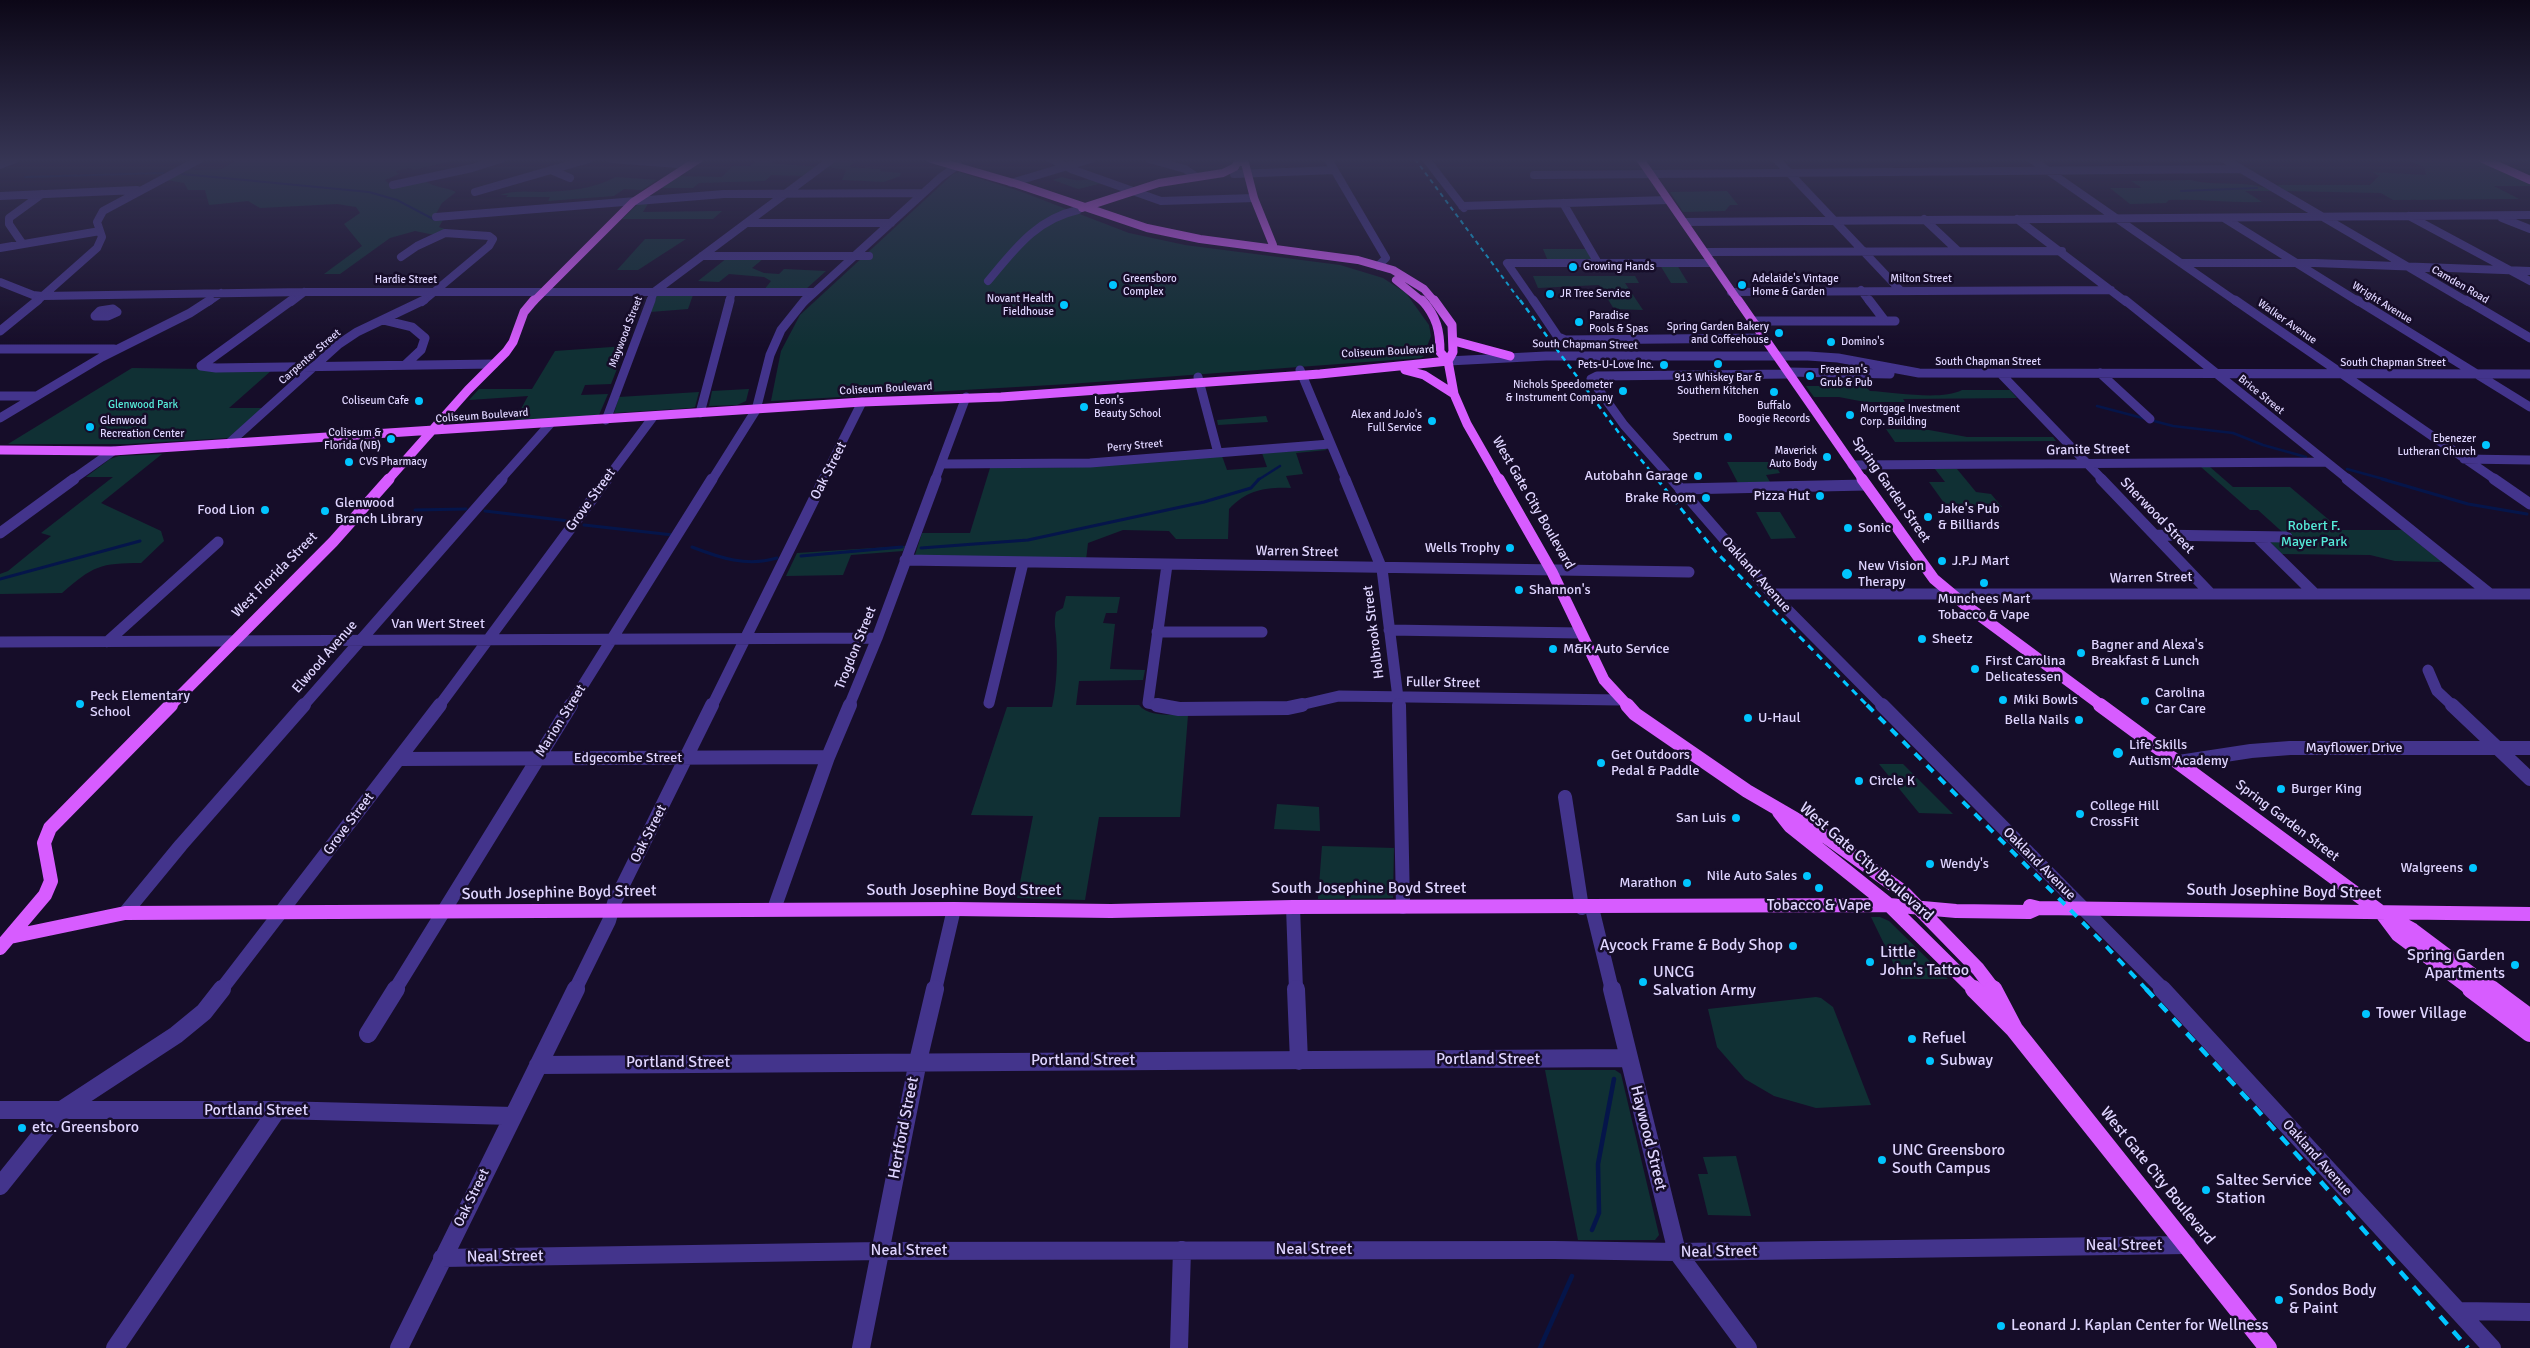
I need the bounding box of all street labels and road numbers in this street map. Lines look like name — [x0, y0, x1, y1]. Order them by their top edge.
street label: Camden Road — [2429, 263, 2491, 307]
street label: Milton Street — [1890, 272, 1952, 286]
street label: Hardie Street — [375, 273, 437, 287]
street label: Wright Avenue — [2349, 279, 2415, 327]
street label: Maywood Street — [606, 294, 646, 370]
street label: Walker Avenue — [2255, 297, 2319, 347]
street label: Carpenter Street — [276, 326, 344, 388]
street label: South Chapman Street — [1532, 337, 1638, 353]
street label: Coliseum Boulevard — [1341, 343, 1435, 361]
street label: South Chapman Street — [1935, 355, 2041, 369]
street label: South Chapman Street — [2340, 356, 2446, 370]
street label: Brice Street — [2235, 372, 2287, 418]
street label: Coliseum Boulevard — [839, 380, 933, 398]
street label: Coliseum Boulevard — [435, 406, 529, 426]
street label: West Gate City Boulevard — [1488, 434, 1578, 572]
street label: Spring Garden Street — [1848, 434, 1934, 546]
street label: Perry Street — [1107, 437, 1163, 455]
street label: Oak Street — [807, 439, 851, 503]
street label: Granite Street — [2046, 441, 2130, 459]
street label: Grove Street — [563, 465, 619, 535]
street label: Sherwood Street — [2116, 474, 2198, 558]
street label: West Florida Street — [229, 529, 321, 621]
street label: Oakland Avenue — [1718, 534, 1794, 616]
street label: Warren Street — [1255, 543, 1339, 561]
street label: Warren Street — [2109, 569, 2193, 587]
street label: Holbrook Street — [1360, 584, 1388, 680]
street label: Trogdon Street — [832, 604, 880, 692]
street label: Van Wert Street — [391, 616, 485, 632]
street label: Elwood Avenue — [289, 617, 361, 697]
street label: Fuller Street — [1406, 674, 1480, 692]
street label: Marion Street — [532, 682, 590, 760]
street label: Mayflower Drive — [2305, 740, 2403, 756]
street label: Edgecombe Street — [574, 750, 682, 766]
street label: Spring Garden Street — [2232, 777, 2342, 865]
street label: Grove Street — [320, 789, 378, 859]
street label: West Gate City Boulevard — [1795, 798, 1937, 926]
street label: Oak Street — [627, 802, 671, 866]
street label: Oakland Avenue — [1999, 824, 2079, 904]
street label: South Josephine Boyd Street — [1272, 879, 1466, 899]
street label: South Josephine Boyd Street — [867, 881, 1061, 901]
street label: South Josephine Boyd Street — [2186, 881, 2382, 903]
street label: South Josephine Boyd Street — [461, 882, 657, 904]
street label: Portland Street — [1436, 1050, 1540, 1070]
street label: Portland Street — [1031, 1051, 1135, 1071]
street label: Portland Street — [626, 1053, 730, 1073]
street label: Hertford Street — [885, 1075, 923, 1181]
street label: Haywood Street — [1626, 1083, 1670, 1193]
street label: Portland Street — [204, 1101, 308, 1121]
street label: West Gate City Boulevard — [2096, 1103, 2218, 1249]
street label: Oakland Avenue — [2279, 1117, 2355, 1199]
street label: Oak Street — [451, 1166, 493, 1230]
street label: Neal Street — [2086, 1236, 2162, 1256]
street label: Neal Street — [1276, 1240, 1352, 1260]
street label: Neal Street — [871, 1241, 947, 1261]
street label: Neal Street — [1680, 1242, 1758, 1262]
street label: Neal Street — [466, 1247, 544, 1267]

